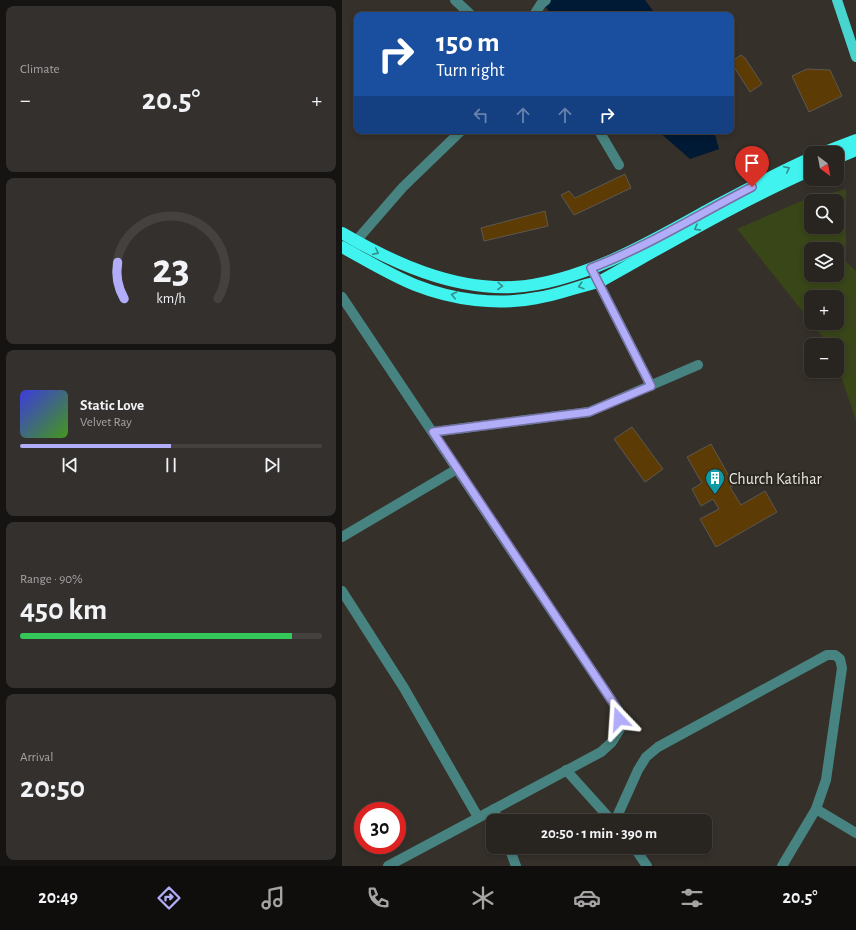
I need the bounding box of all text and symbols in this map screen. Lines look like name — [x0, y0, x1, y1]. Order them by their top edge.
icon: right — [370, 28, 422, 80]
text: 150 m — [436, 29, 500, 57]
text: Turn right — [436, 62, 505, 80]
text: Climate — [20, 63, 59, 76]
text: 20.5° — [142, 85, 200, 115]
text: − — [20, 89, 31, 111]
text: + — [311, 89, 322, 111]
icon: left — [470, 104, 492, 126]
icon: ahead — [512, 104, 534, 126]
icon: ahead — [554, 104, 576, 126]
icon: right — [596, 104, 618, 126]
pin — [735, 146, 769, 187]
north arrow — [804, 146, 844, 186]
map controls — [804, 146, 844, 378]
icon: arrive — [741, 152, 763, 174]
one-way arrow — [783, 166, 791, 174]
button: search — [804, 194, 844, 234]
one-way arrow — [694, 223, 701, 231]
button: layers — [804, 242, 844, 282]
one-way arrow — [372, 247, 380, 254]
text: 23 — [152, 249, 190, 290]
one-way arrow — [578, 281, 585, 290]
one-way arrow — [497, 282, 503, 291]
button: + — [804, 290, 844, 330]
text: km/h — [156, 292, 186, 306]
one-way arrow — [451, 292, 457, 300]
button: − — [804, 338, 844, 378]
text: Static Love — [80, 398, 144, 413]
text: Velvet Ray — [80, 416, 132, 429]
icon: previous — [59, 454, 81, 476]
icon: pause — [160, 454, 182, 476]
icon: next — [261, 454, 283, 476]
building icon: Church Katihar — [704, 467, 726, 495]
place label: Church Katihar — [729, 471, 822, 487]
text: Range · 90% — [20, 573, 83, 586]
text: 450 km — [20, 595, 107, 625]
position arrow — [598, 698, 640, 740]
text: Arrival — [20, 751, 53, 764]
text: 20:50 — [20, 773, 85, 803]
speed limit sign: 30 — [354, 802, 406, 854]
text: 20:50 · 1 min · 390 m — [541, 826, 657, 841]
icon: directions — [155, 884, 183, 912]
icon: music — [259, 884, 287, 912]
icon: phone — [364, 884, 392, 912]
icon: climate — [469, 884, 497, 912]
icon: car — [573, 884, 601, 912]
icon: filters — [678, 884, 706, 912]
text: 20:49 — [38, 889, 78, 907]
text: 20.5° — [783, 889, 818, 907]

